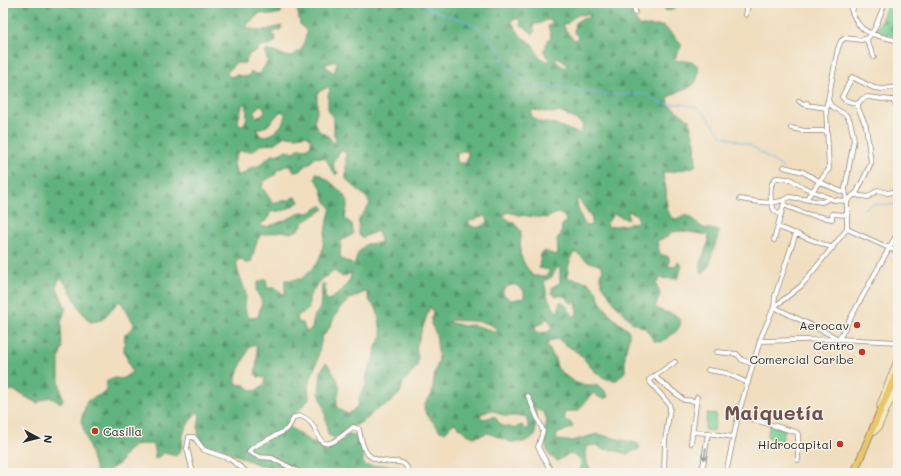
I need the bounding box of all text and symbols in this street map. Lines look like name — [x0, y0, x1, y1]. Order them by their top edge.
place label: Aerocav — [799, 317, 849, 333]
marker: Aerocav — [852, 320, 862, 330]
place label: Centro Comercial Caribe — [749, 337, 854, 367]
marker: Centro Comercial Caribe — [857, 347, 867, 357]
district label: Maiquetía — [724, 399, 824, 425]
north arrow — [18, 418, 58, 458]
place label: Casilla — [103, 423, 142, 439]
marker: Casilla — [90, 426, 100, 436]
text: N — [40, 434, 56, 444]
place label: Hidrocapital — [758, 436, 832, 452]
marker: Hidrocapital — [835, 439, 845, 449]
one-way arrow — [701, 447, 708, 460]

